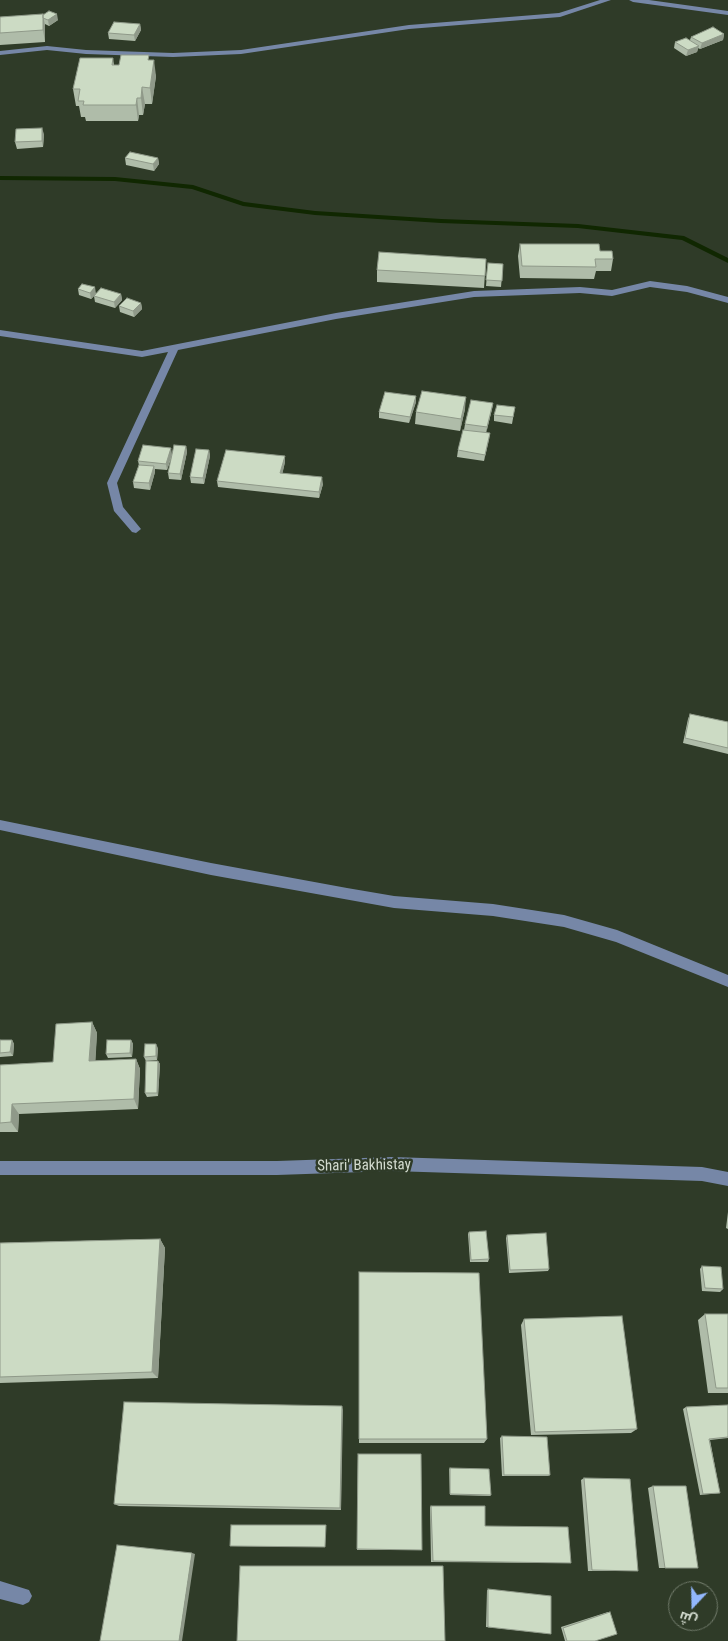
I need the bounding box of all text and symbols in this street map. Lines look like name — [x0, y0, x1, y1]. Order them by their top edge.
street label: Shari' Bakhistay — [317, 1156, 411, 1176]
north arrow — [668, 1581, 718, 1631]
text: ش — [677, 1608, 699, 1630]

